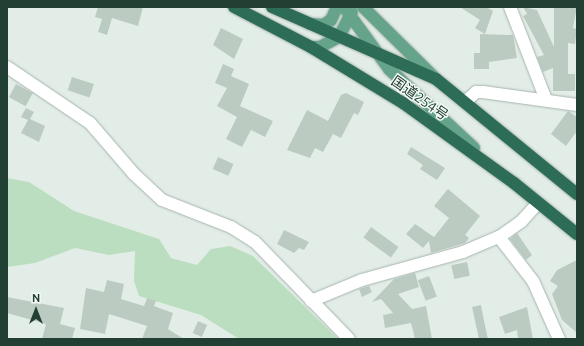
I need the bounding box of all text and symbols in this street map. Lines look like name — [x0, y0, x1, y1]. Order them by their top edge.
street label: 国道254号 — [388, 72, 452, 124]
north arrow — [16, 290, 56, 330]
text: N — [32, 292, 40, 304]

